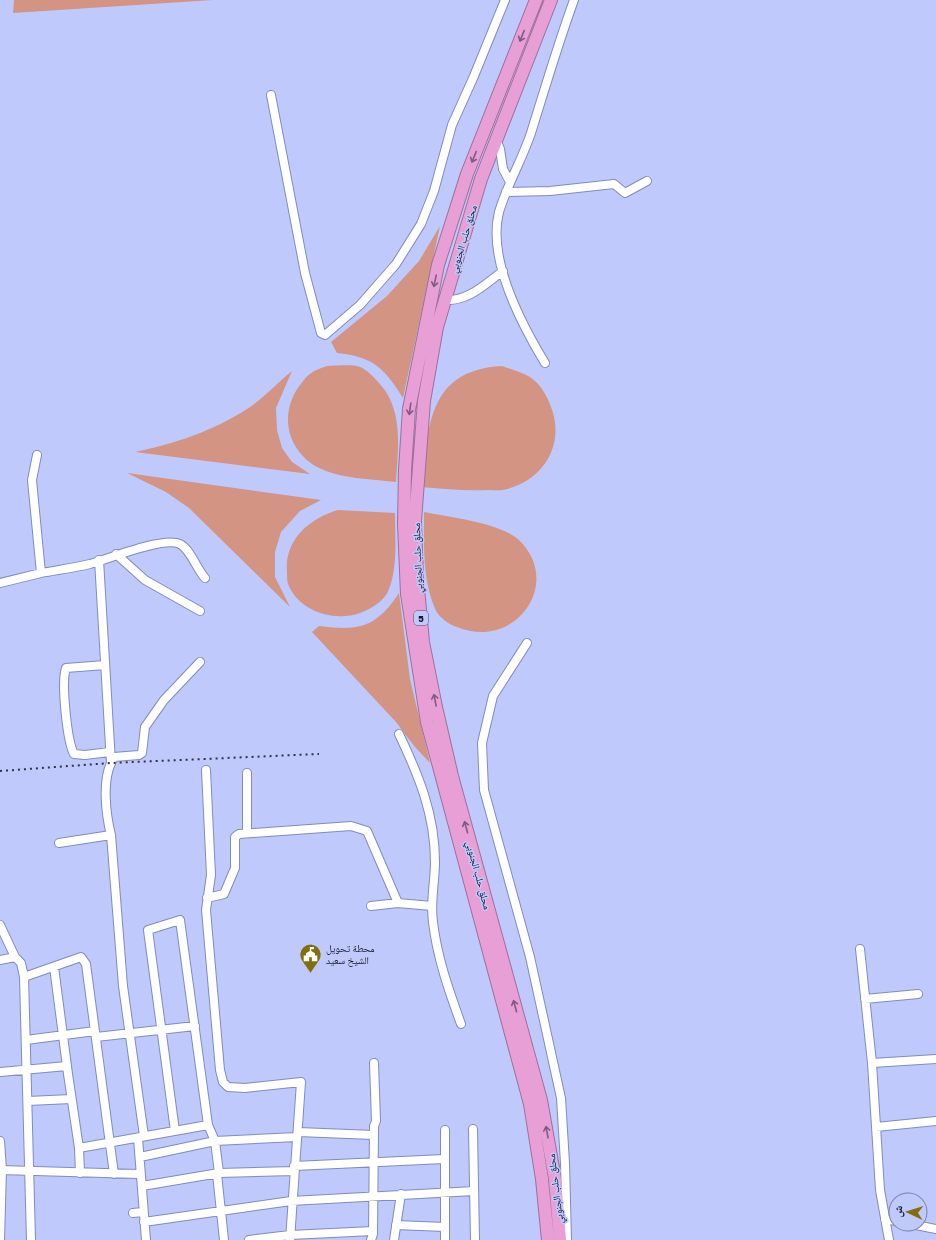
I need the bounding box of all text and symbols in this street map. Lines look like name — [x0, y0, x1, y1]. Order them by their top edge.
one-way arrow — [517, 30, 525, 42]
one-way arrow — [469, 151, 477, 163]
street label: محلق حلب الجنوبي — [447, 203, 482, 275]
one-way arrow — [431, 274, 439, 287]
one-way arrow — [406, 402, 414, 415]
street label: محلق حلب الجنوبي — [410, 522, 427, 593]
road number: 5 — [414, 611, 428, 625]
one-way arrow — [430, 694, 438, 707]
one-way arrow — [462, 820, 469, 833]
street label: محلق حلب الجنوبي — [462, 839, 494, 912]
public building icon: محطة تحويل الشيخ سعيد — [297, 941, 323, 974]
place label: محطة تحويل الشيخ سعيد — [326, 942, 375, 967]
one-way arrow — [511, 1000, 518, 1013]
one-way arrow — [543, 1126, 551, 1139]
street label: محلق حلب الجنوبي — [545, 1153, 568, 1225]
north arrow — [888, 1192, 928, 1232]
text: ش — [891, 1205, 906, 1218]

